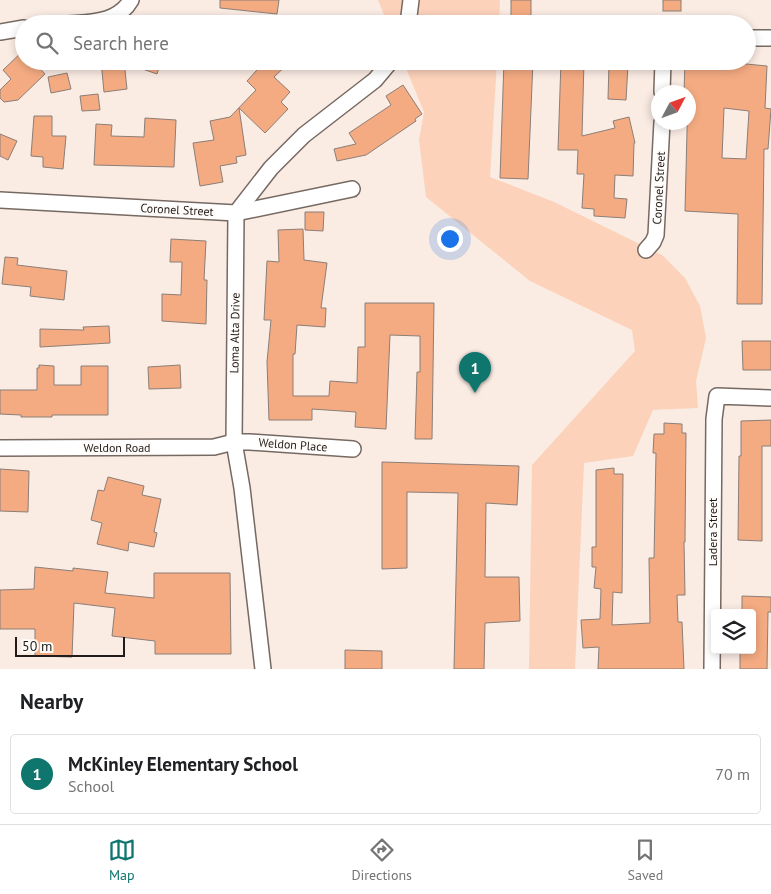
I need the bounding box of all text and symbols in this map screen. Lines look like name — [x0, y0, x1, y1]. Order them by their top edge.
search box — [15, 15, 756, 70]
icon: search — [33, 29, 61, 57]
text: Search here — [73, 31, 169, 55]
north arrow — [651, 85, 696, 130]
street label: Coronel Street — [649, 151, 668, 225]
street label: Coronel Street — [140, 200, 214, 219]
your location — [437, 226, 463, 252]
street label: Loma Alta Drive — [226, 292, 243, 374]
pin: 1 — [459, 352, 491, 393]
street label: Weldon Place — [258, 435, 328, 454]
street label: Weldon Road — [83, 440, 151, 455]
street label: Ladera Street — [705, 498, 720, 566]
map controls — [711, 609, 756, 654]
button: layers — [711, 609, 756, 654]
scale bar — [15, 634, 125, 657]
text: 50 m — [22, 637, 52, 655]
text: Nearby — [20, 688, 83, 715]
text: McKinley Elementary School — [68, 752, 298, 776]
text: 1 — [32, 764, 42, 784]
text: 70 m — [715, 764, 750, 784]
text: School — [68, 776, 114, 796]
tab: Map — [108, 836, 136, 884]
tab: Directions — [351, 836, 412, 884]
tab: Saved — [628, 836, 663, 884]

